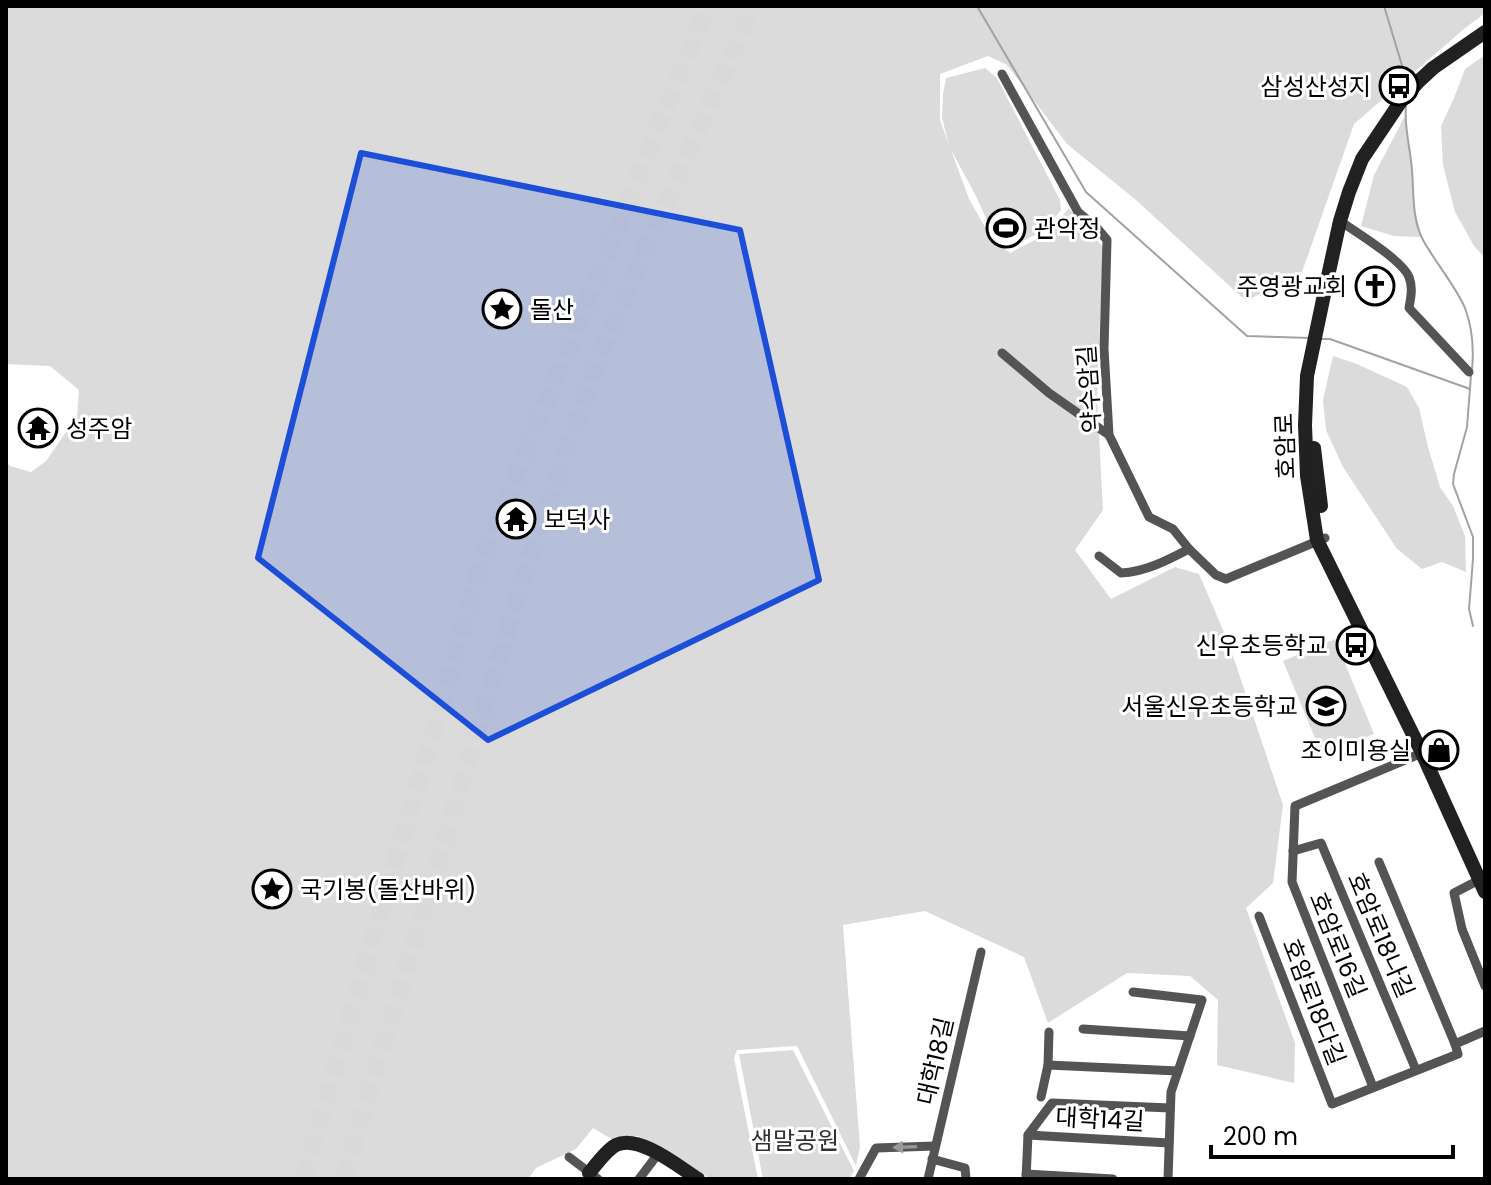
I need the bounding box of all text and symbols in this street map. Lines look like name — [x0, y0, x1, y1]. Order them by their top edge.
bus stop icon: 삼성산성지 — [1378, 65, 1420, 107]
place label: 삼성산성지 — [1261, 70, 1371, 103]
sports icon: 관악정 — [985, 207, 1027, 249]
place label: 관악정 — [1034, 212, 1100, 245]
church icon: 주영광교회 — [1354, 265, 1396, 307]
place label: 주영광교회 — [1237, 270, 1347, 303]
place icon: 돌산 — [481, 288, 523, 330]
place label: 돌산 — [530, 293, 574, 326]
street label: 약수암길 — [1069, 344, 1109, 434]
temple icon: 성주암 — [17, 407, 59, 449]
place label: 성주암 — [66, 412, 132, 445]
street label: 호암로 — [1267, 412, 1303, 480]
temple icon: 보덕사 — [495, 498, 537, 540]
place label: 보덕사 — [544, 503, 610, 536]
bus stop icon: 신우초등학교 — [1335, 624, 1377, 666]
place label: 신우초등학교 — [1196, 629, 1328, 662]
school or university icon: 서울신우초등학교 — [1305, 685, 1347, 727]
place label: 서울신우초등학교 — [1121, 690, 1298, 723]
shop icon: 조이미용실 — [1418, 729, 1460, 771]
place label: 조이미용실 — [1301, 734, 1411, 767]
street label: 호암로18나길 — [1340, 867, 1422, 1003]
place icon: 국기봉(돌산바위) — [251, 868, 293, 910]
place label: 국기봉(돌산바위) — [300, 873, 476, 906]
street label: 호암로16길 — [1302, 887, 1374, 1003]
street label: 호암로18다길 — [1275, 934, 1353, 1070]
street label: 대학18길 — [909, 1014, 961, 1108]
street label: 대학14길 — [1055, 1100, 1145, 1138]
scale bar — [1211, 1109, 1453, 1159]
text: 200 m — [1223, 1120, 1298, 1153]
park label: 샘말공원 — [751, 1124, 839, 1157]
one-way arrow — [892, 1141, 917, 1153]

